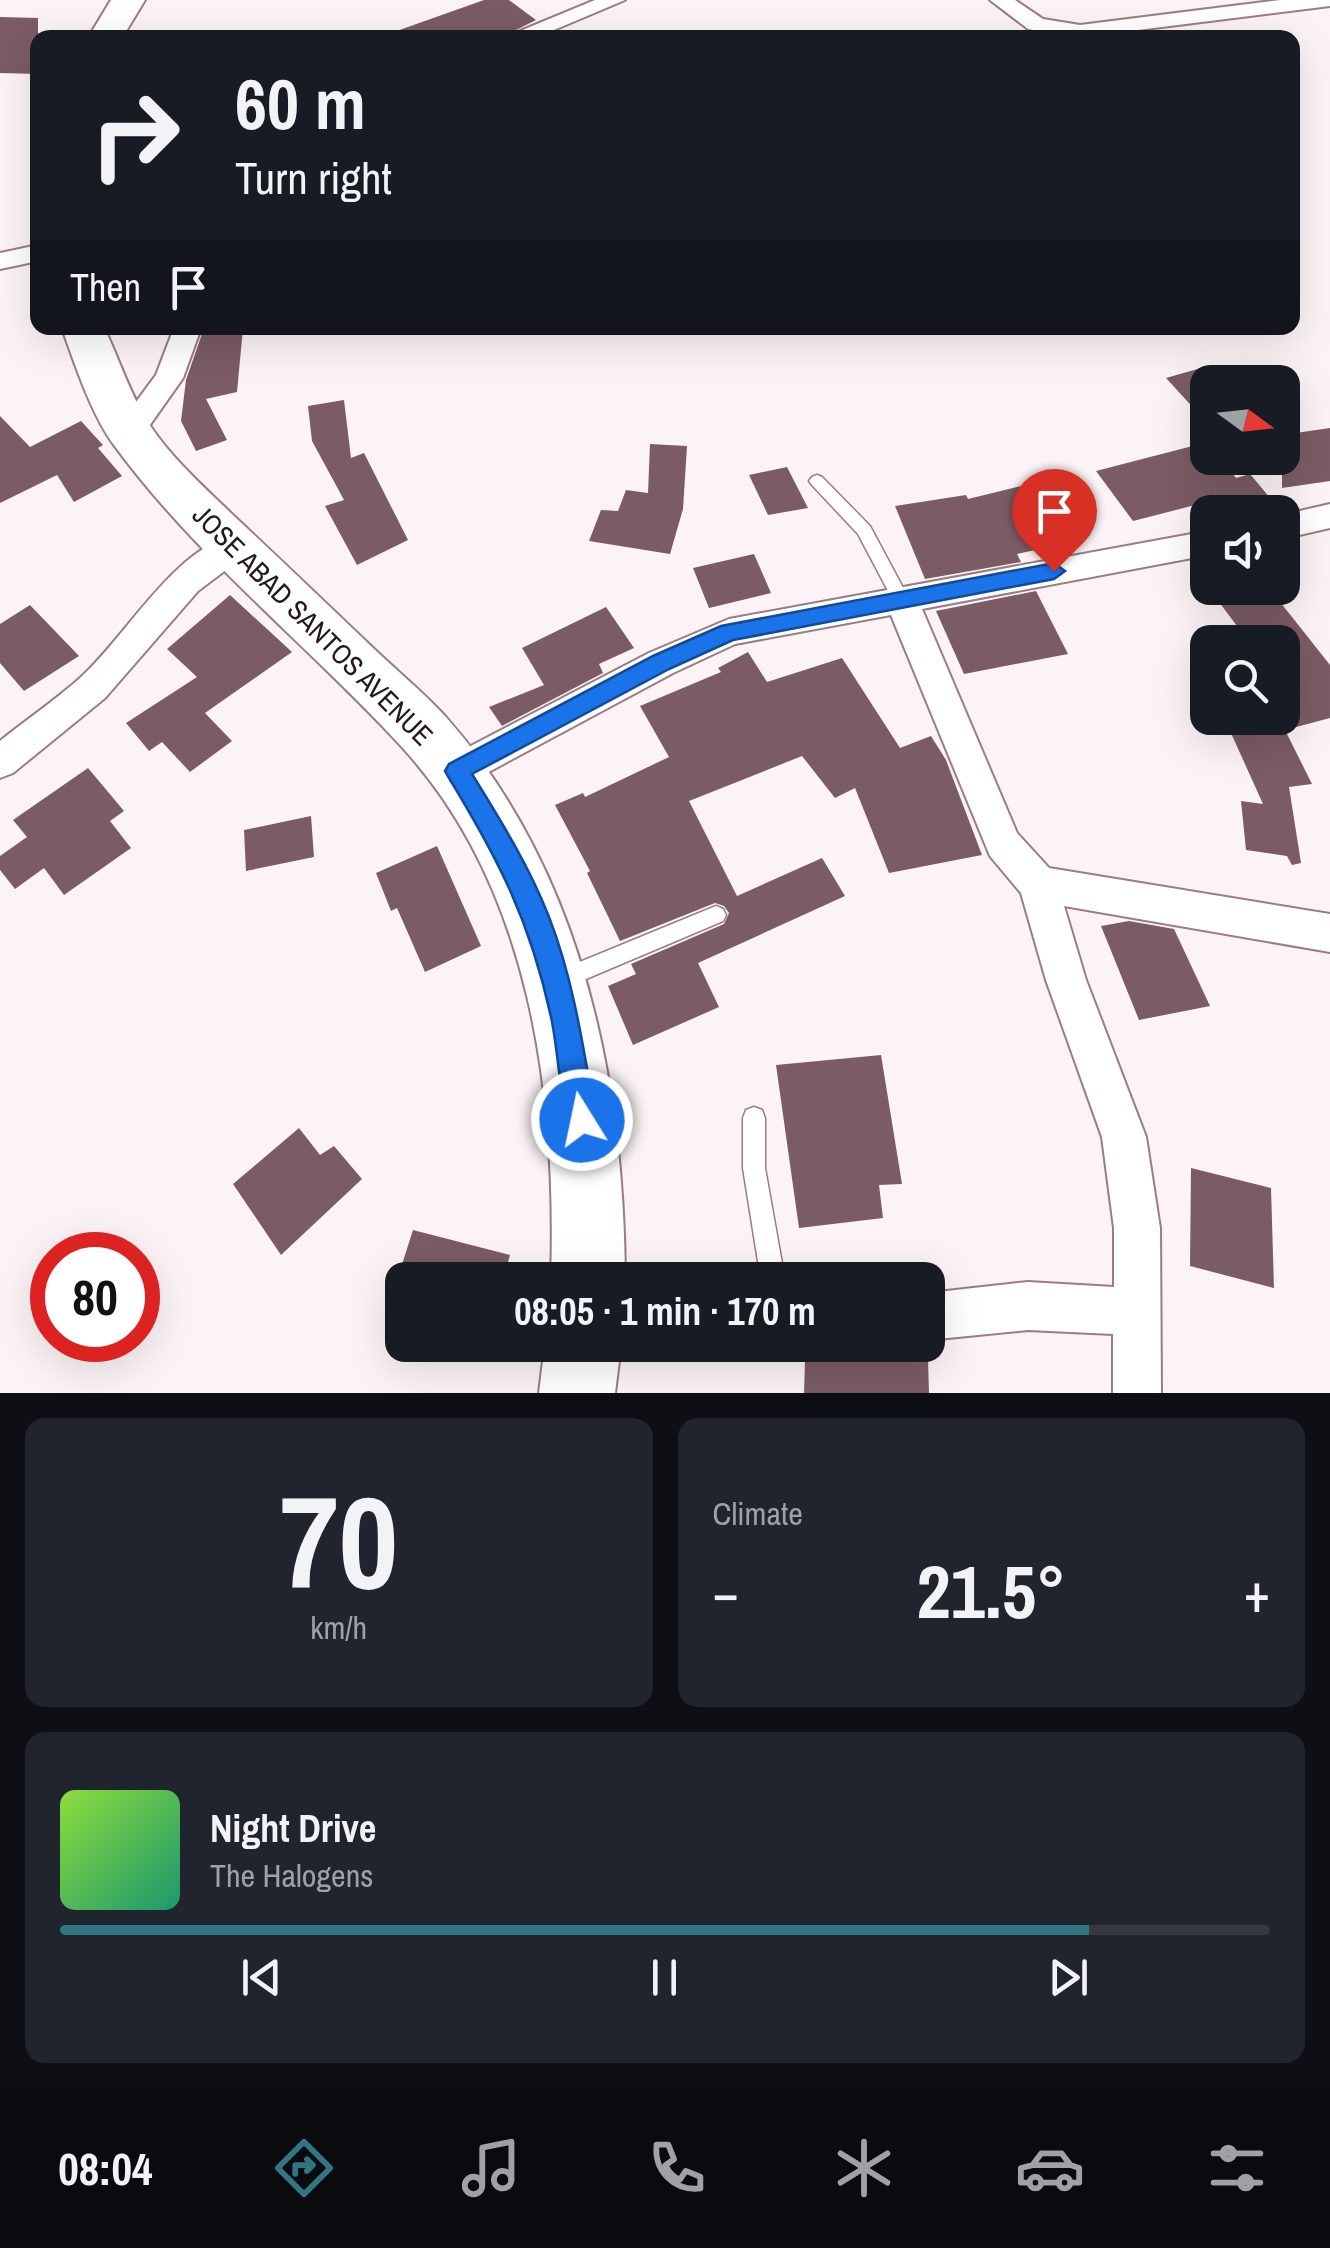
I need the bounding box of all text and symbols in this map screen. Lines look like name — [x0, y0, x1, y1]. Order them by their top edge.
text: 60 m — [235, 57, 366, 151]
icon: right — [70, 70, 200, 200]
text: Turn right — [235, 147, 392, 208]
icon: arrive — [161, 260, 216, 315]
text: Then — [70, 262, 141, 313]
north arrow — [1190, 365, 1300, 475]
map controls — [1190, 365, 1300, 735]
pin — [1012, 469, 1097, 572]
icon: arrive — [1027, 484, 1082, 539]
button: sound — [1190, 495, 1300, 605]
street label: JOSE ABAD SANTOS AVENUE — [184, 496, 442, 754]
button: search — [1190, 625, 1300, 735]
position arrow — [530, 1068, 634, 1172]
speed limit sign: 80 — [30, 1232, 160, 1362]
text: 08:05 · 1 min · 170 m — [514, 1286, 816, 1337]
text: 70 — [279, 1453, 398, 1629]
text: Climate — [713, 1492, 803, 1535]
text: 21.5° — [916, 1540, 1066, 1641]
text: − — [713, 1555, 739, 1629]
text: + — [1244, 1555, 1270, 1629]
text: km/h — [310, 1606, 367, 1649]
text: Night Drive — [210, 1803, 376, 1854]
text: The Halogens — [210, 1854, 373, 1897]
icon: previous — [234, 1950, 289, 2005]
icon: pause — [637, 1950, 692, 2005]
icon: next — [1041, 1950, 1096, 2005]
icon: directions — [269, 2133, 339, 2203]
icon: music — [456, 2133, 526, 2203]
icon: phone — [642, 2133, 712, 2203]
icon: climate — [829, 2133, 899, 2203]
icon: car — [1015, 2133, 1085, 2203]
icon: filters — [1202, 2133, 1272, 2203]
text: 08:04 — [58, 2138, 153, 2199]

